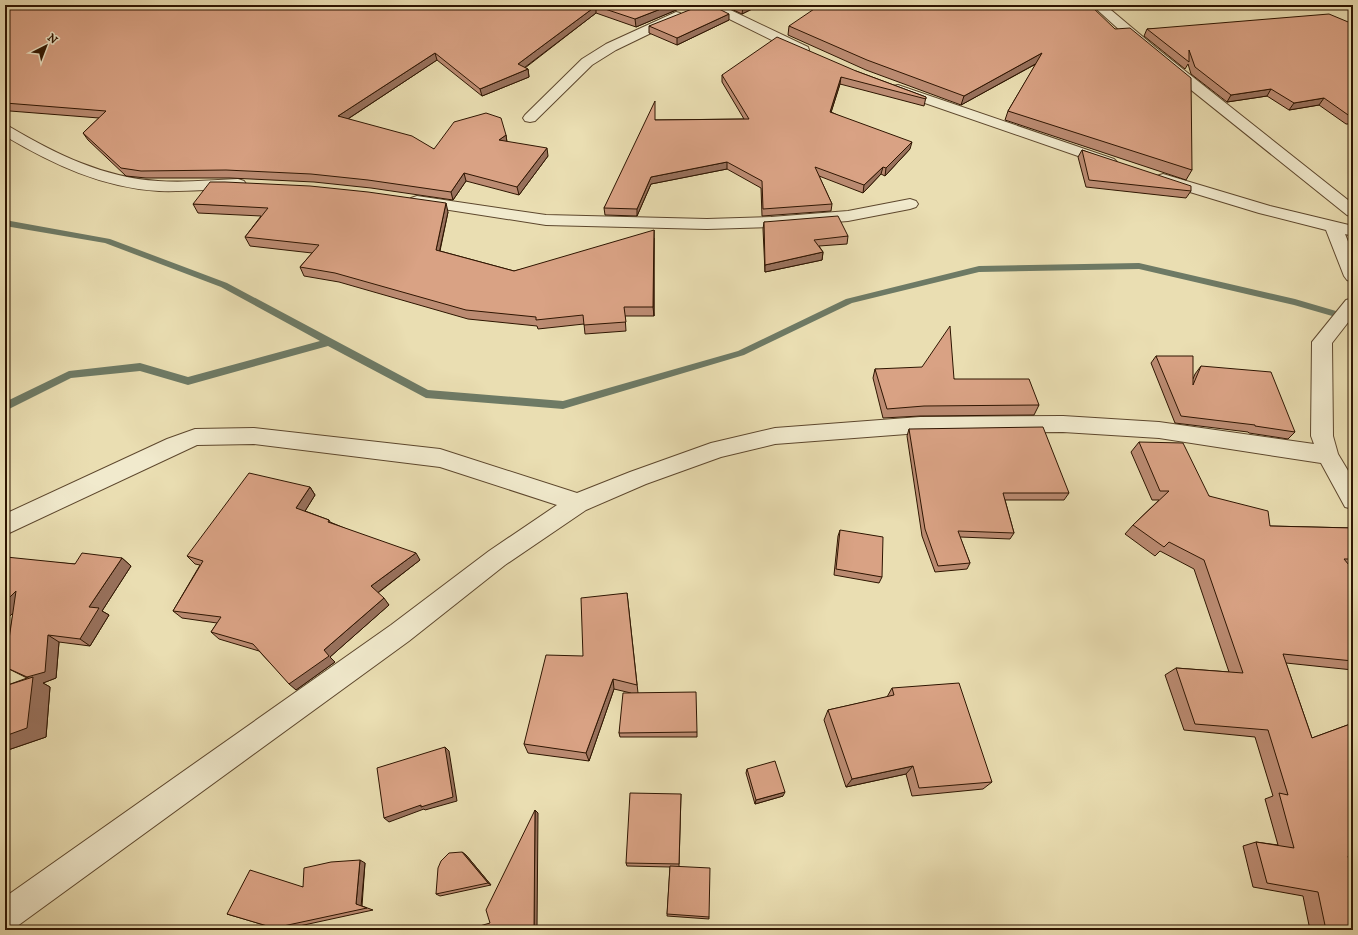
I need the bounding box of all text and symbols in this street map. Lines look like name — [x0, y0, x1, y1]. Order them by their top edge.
north arrow — [26, 26, 66, 66]
text: N — [44, 31, 60, 48]

